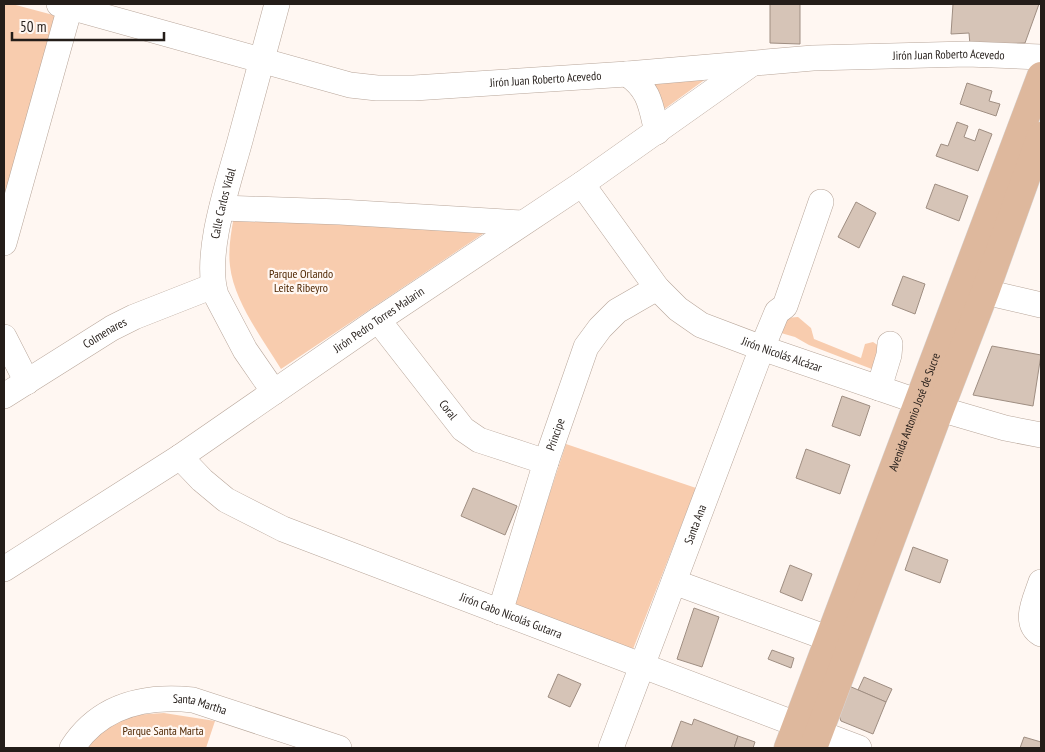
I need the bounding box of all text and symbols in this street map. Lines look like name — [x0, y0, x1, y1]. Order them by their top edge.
scale bar — [12, 10, 165, 42]
text: 50 m — [20, 17, 46, 36]
street label: Jirón Juan Roberto Acevedo — [891, 46, 1005, 63]
street label: Jirón Juan Roberto Acevedo — [488, 68, 602, 90]
street label: Calle Carlos Vidal — [207, 166, 239, 240]
park label: Parque Orlando Leite Ribeyro — [269, 266, 333, 295]
street label: Jirón Pedro Torres Malarin — [329, 283, 427, 356]
street label: Colmenares — [80, 314, 129, 351]
street label: Jirón Nicolás Alcázar — [739, 333, 825, 375]
street label: Avenida Antonio José de Sucre — [885, 351, 943, 473]
street label: Coral — [436, 397, 461, 423]
street label: Principe — [543, 416, 568, 453]
street label: Santa Ana — [681, 502, 709, 546]
street label: Jirón Cabo Nicolás Gutarra — [457, 589, 565, 642]
street label: Santa Martha — [173, 691, 229, 718]
park label: Parque Santa Marta — [122, 723, 204, 738]

